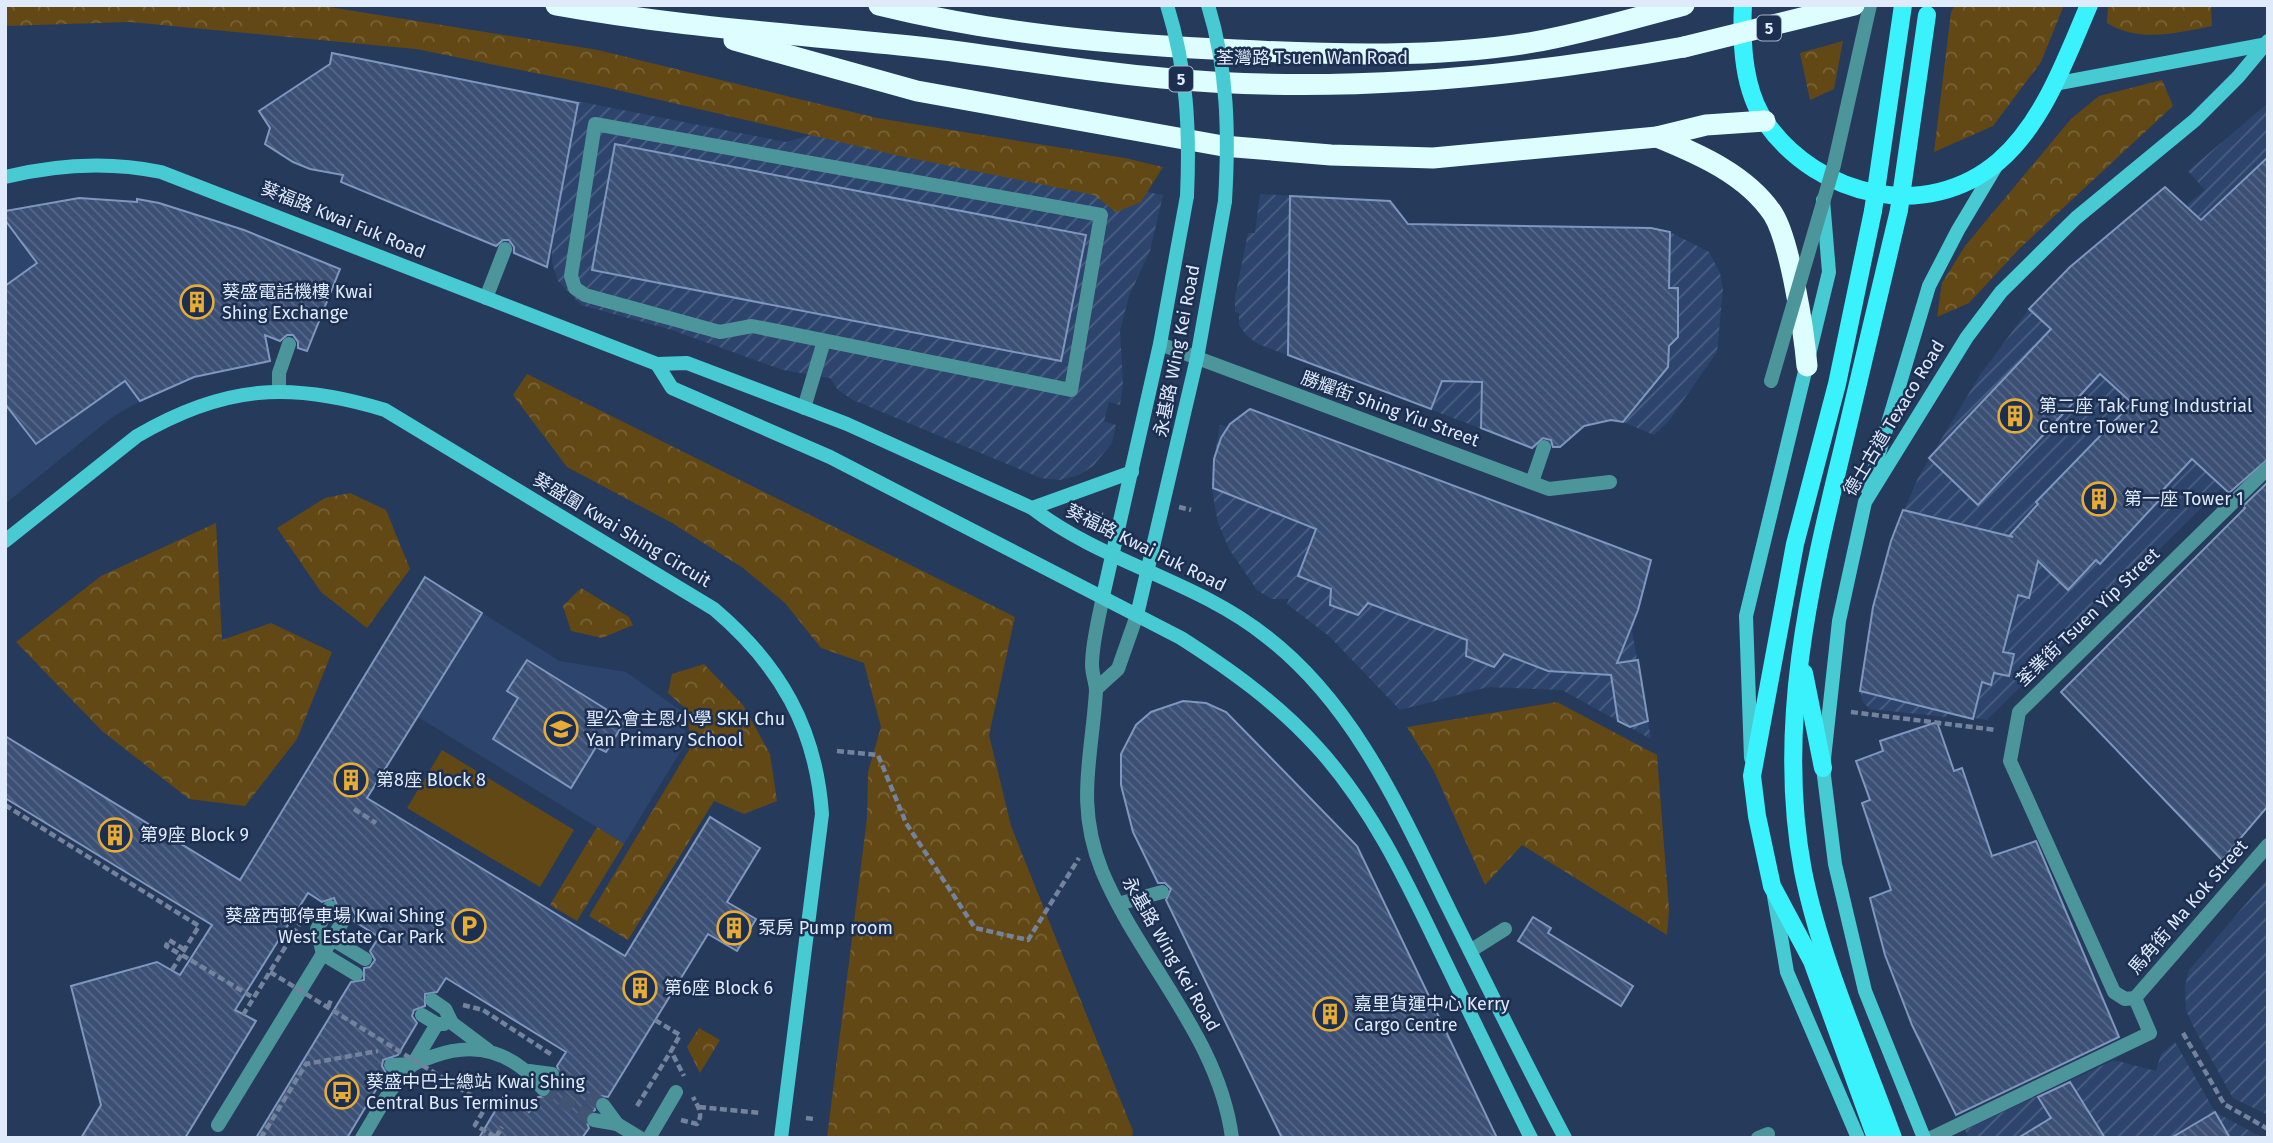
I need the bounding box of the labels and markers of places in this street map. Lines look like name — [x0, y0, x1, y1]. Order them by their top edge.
place label: 葵盛電話機樓 Kwai Shing Exchange — [222, 281, 373, 324]
building icon: 葵盛電話機樓 Kwai Shing Exchange — [178, 283, 216, 321]
place label: 第二座 Tak Fung Industrial Centre Tower 2 — [2039, 395, 2252, 438]
building icon: 第二座 Tak Fung Industrial Centre Tower 2 — [1996, 397, 2034, 435]
building icon: 第一座 Tower 1 — [2080, 480, 2118, 518]
place label: 第一座 Tower 1 — [2124, 488, 2244, 510]
place label: 聖公會主恩小學 SKH Chu Yan Primary School — [586, 708, 785, 751]
school or university icon: 聖公會主恩小學 SKH Chu Yan Primary School — [542, 710, 580, 748]
building icon: 第8座 Block 8 — [332, 761, 370, 799]
place label: 第8座 Block 8 — [376, 769, 486, 791]
building icon: 第9座 Block 9 — [96, 816, 134, 854]
place label: 第9座 Block 9 — [140, 824, 249, 846]
place label: 葵盛西邨停車場 Kwai Shing West Estate Car Park — [225, 905, 445, 948]
parking icon: 葵盛西邨停車場 Kwai Shing West Estate Car Park — [450, 907, 488, 945]
building icon: 泵房 Pump room — [715, 909, 753, 947]
place label: 泵房 Pump room — [758, 917, 893, 939]
building icon: 第6座 Block 6 — [621, 969, 659, 1007]
place label: 第6座 Block 6 — [664, 977, 773, 999]
place label: 嘉里貨運中心 Kerry Cargo Centre — [1354, 993, 1510, 1036]
building icon: 嘉里貨運中心 Kerry Cargo Centre — [1311, 995, 1349, 1033]
place label: 葵盛中巴士總站 Kwai Shing Central Bus Terminus — [366, 1071, 586, 1114]
bus stop icon: 葵盛中巴士總站 Kwai Shing Central Bus Terminus — [323, 1073, 361, 1111]

